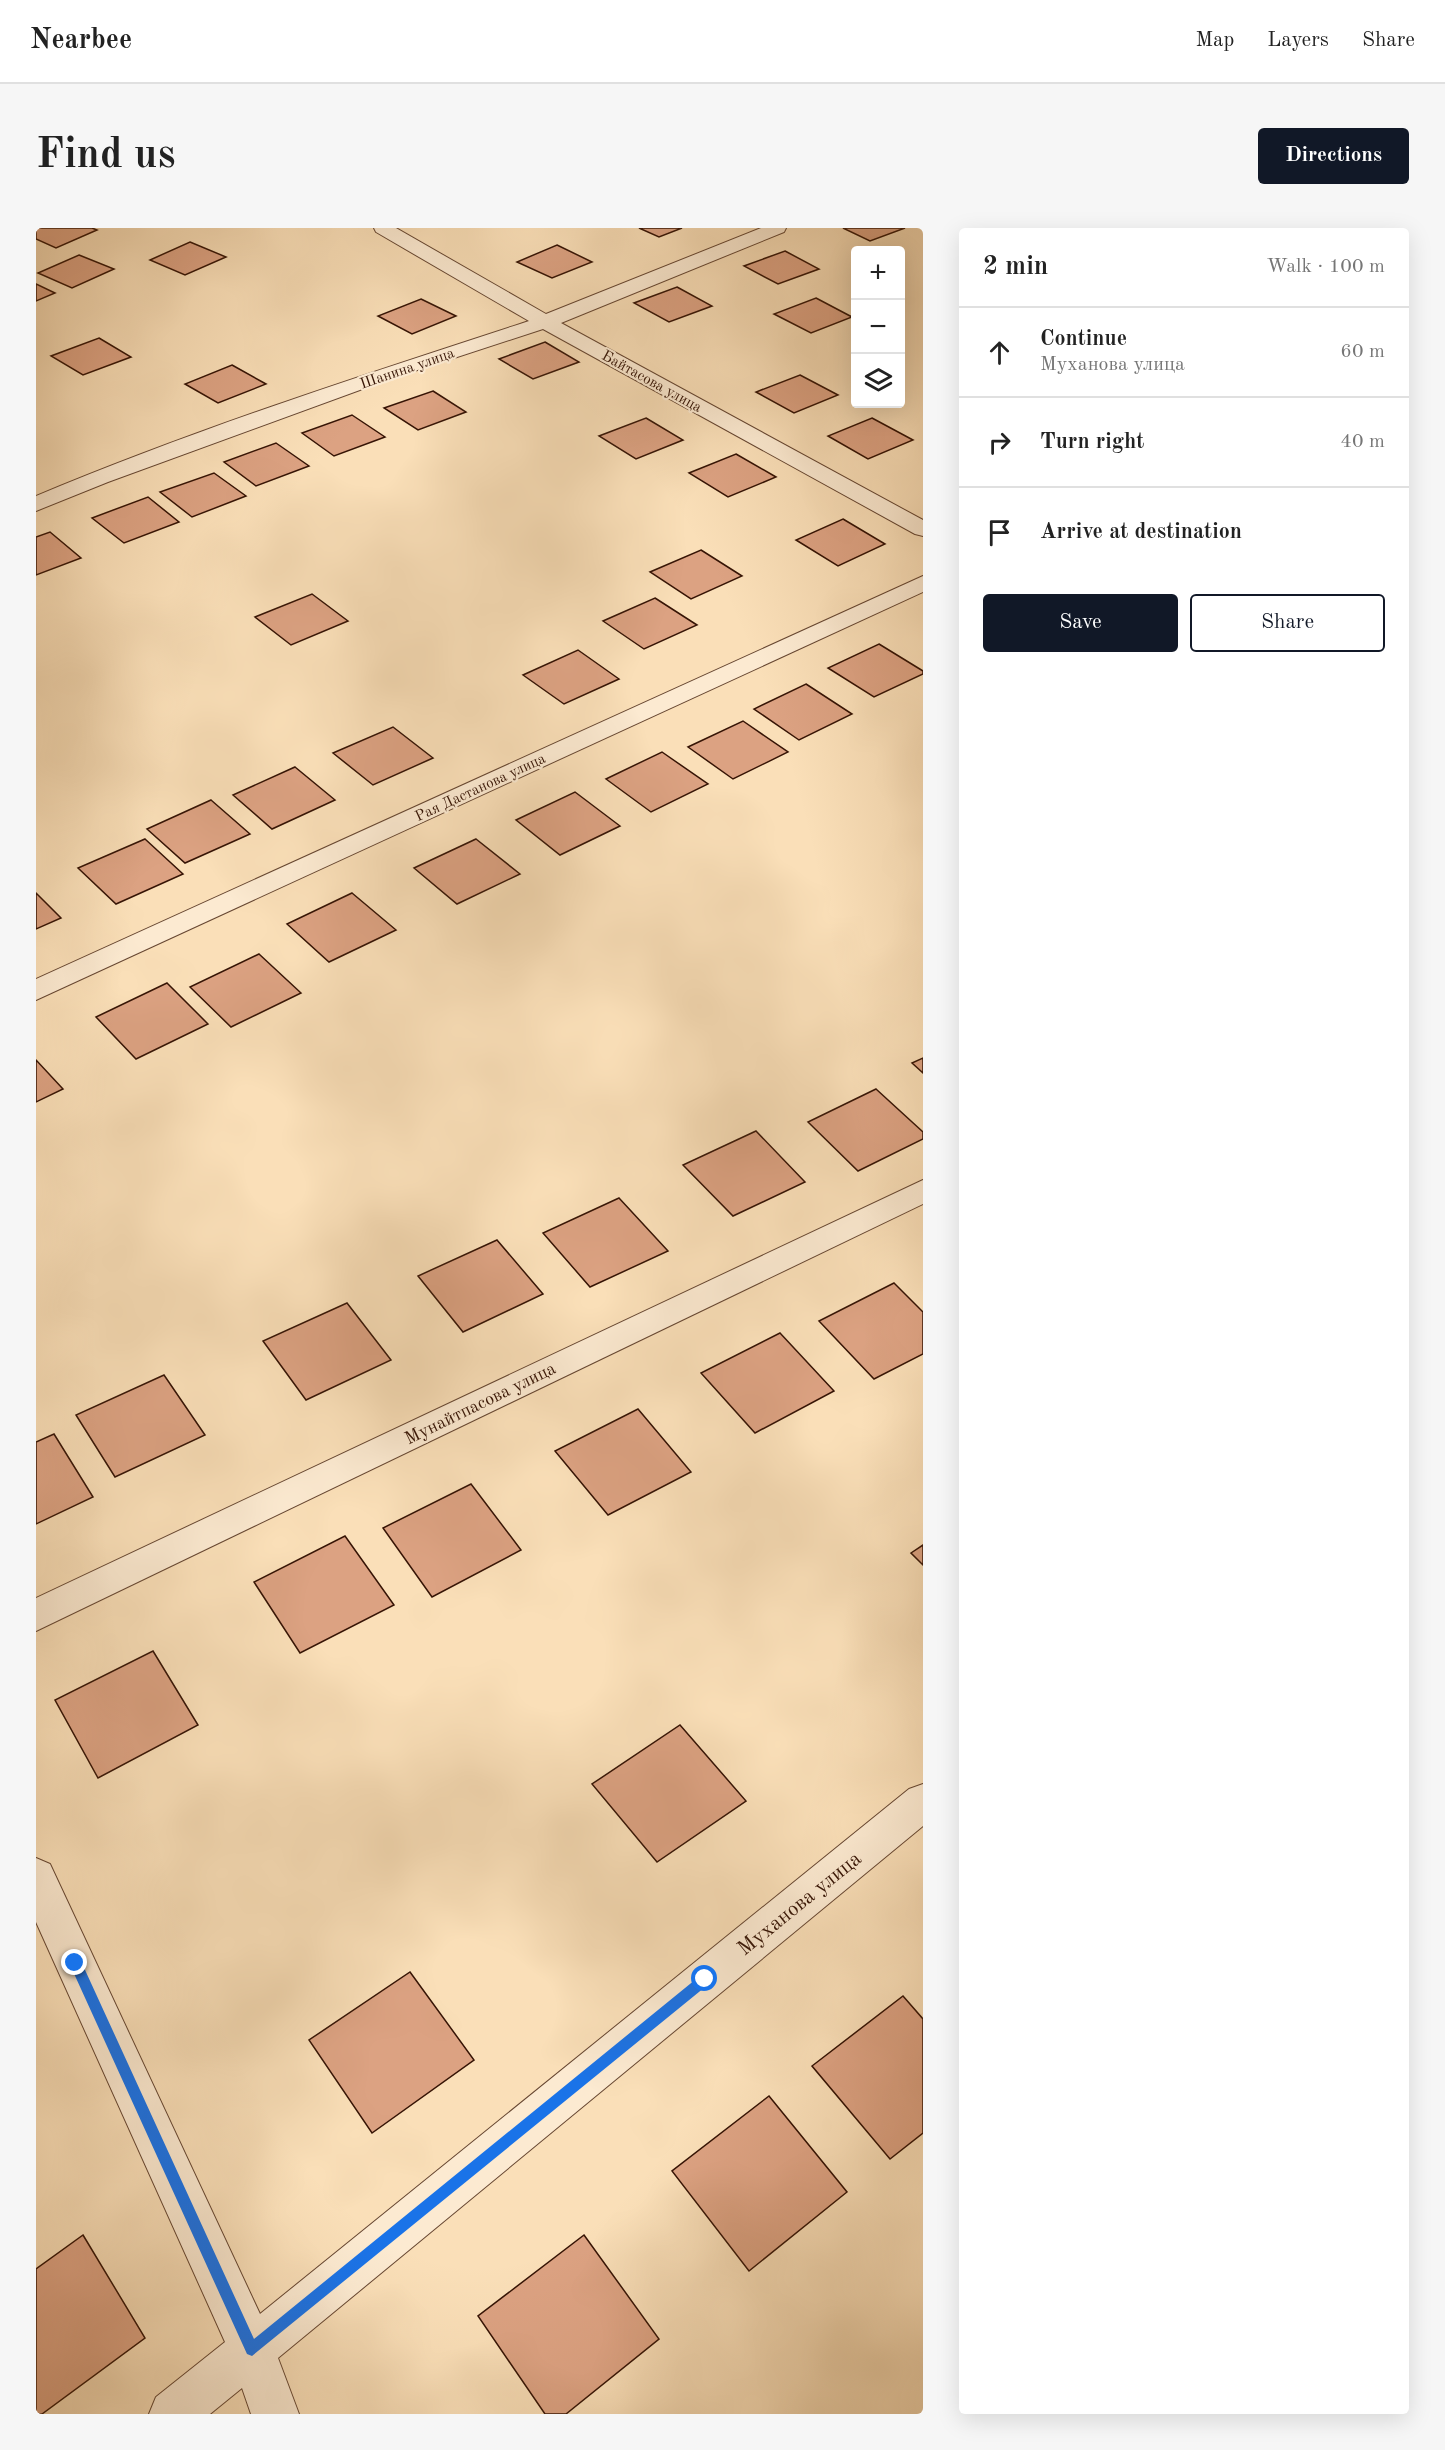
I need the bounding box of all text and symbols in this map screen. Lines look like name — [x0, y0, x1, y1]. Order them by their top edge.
text: Nearbee — [30, 27, 132, 55]
text: Map — [1195, 30, 1234, 51]
text: Layers — [1267, 30, 1329, 51]
text: Share — [1362, 30, 1415, 51]
button: Directions — [1258, 128, 1409, 184]
text: Find us — [36, 135, 175, 177]
map controls — [851, 246, 905, 408]
button: + — [851, 246, 905, 300]
text: 2 min — [983, 254, 1048, 280]
text: Walk · 100 m — [1266, 257, 1385, 277]
button: − — [851, 300, 905, 354]
text: Continue — [1040, 328, 1127, 350]
icon: ahead — [983, 336, 1016, 369]
text: 60 m — [1340, 342, 1385, 362]
street label: Шанина улица — [359, 346, 457, 393]
street label: Байтасова улица — [599, 349, 704, 416]
button: layers — [851, 354, 905, 408]
text: Муханова улица — [1040, 355, 1185, 375]
icon: right — [983, 426, 1016, 459]
text: Turn right — [1040, 431, 1144, 453]
text: 40 m — [1340, 432, 1385, 452]
icon: arrive — [983, 516, 1016, 549]
text: Arrive at destination — [1040, 521, 1242, 543]
button: Save — [983, 594, 1178, 652]
button: Share — [1190, 594, 1385, 652]
street label: Рая Дастанова улица — [413, 751, 549, 825]
street label: Мунайтпасова улица — [402, 1359, 559, 1448]
street label: Муханова улица — [734, 1848, 866, 1960]
route end — [61, 1949, 87, 1975]
route start — [691, 1965, 717, 1991]

